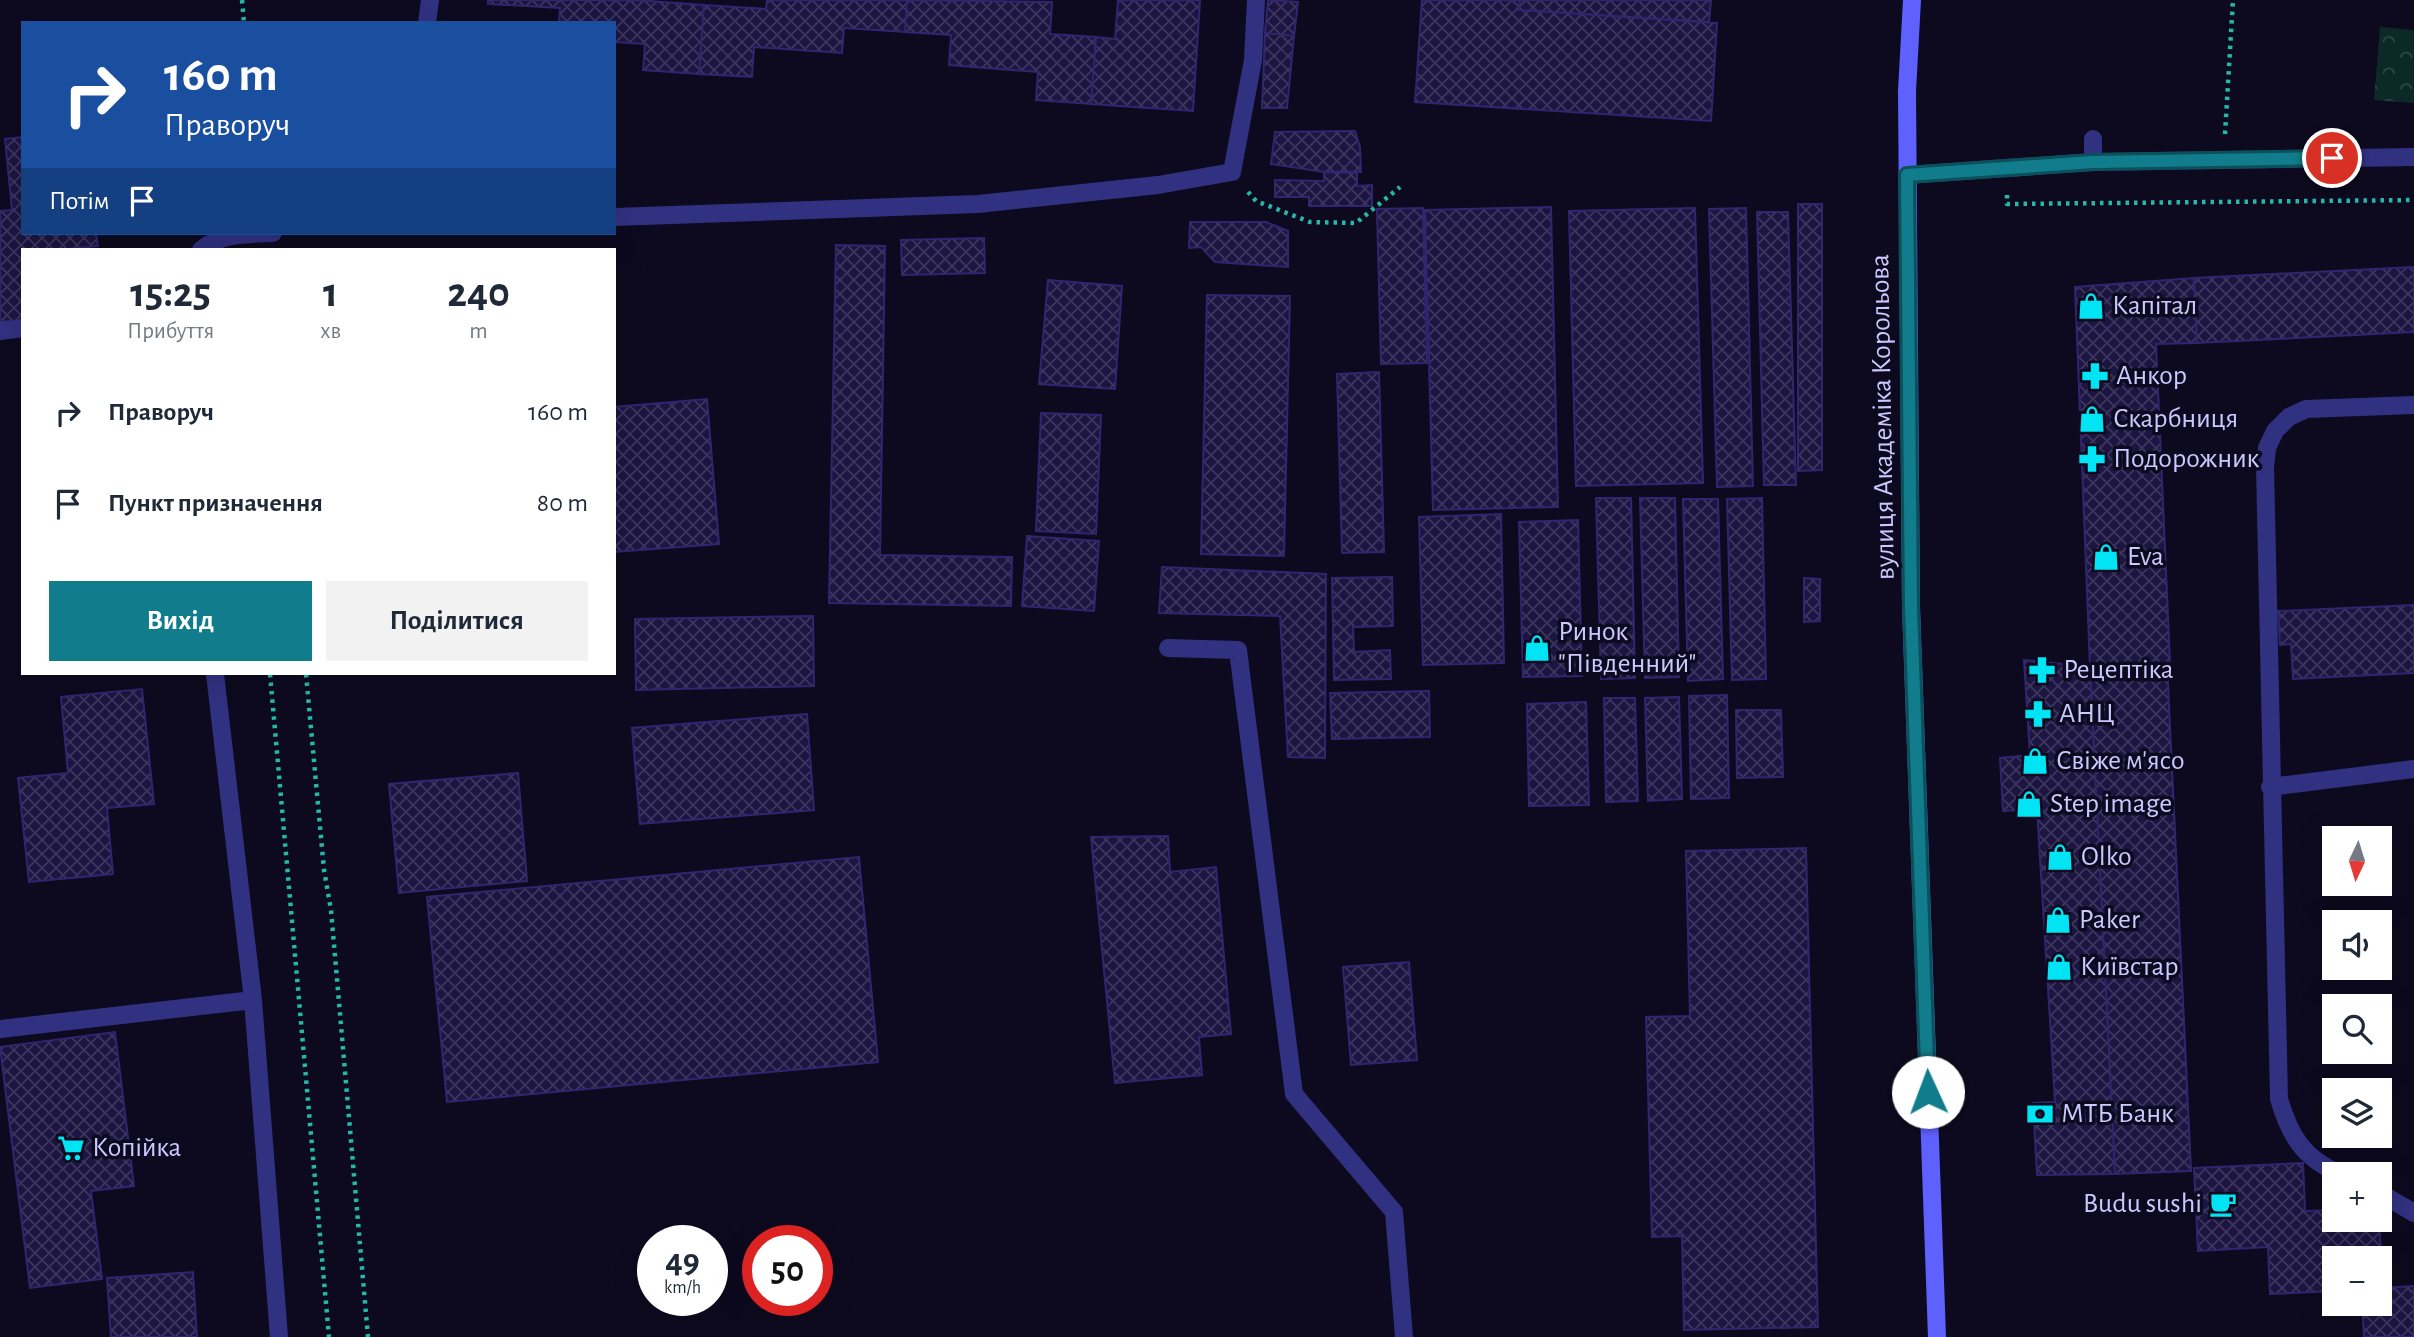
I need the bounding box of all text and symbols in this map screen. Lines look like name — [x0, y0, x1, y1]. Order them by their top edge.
icon: right — [49, 49, 140, 140]
text: 160 m — [164, 51, 278, 100]
text: Праворуч — [164, 109, 290, 141]
pin — [2302, 128, 2362, 188]
icon: arrive — [2313, 139, 2351, 177]
icon: arrive — [123, 182, 161, 220]
text: Потім — [49, 188, 109, 214]
street label: вулиця Академіка Корольова — [1866, 254, 1900, 580]
text: 15:25 — [130, 272, 211, 314]
text: 1 — [323, 272, 338, 314]
text: 240 — [447, 272, 510, 314]
shop icon: Капітал — [2076, 291, 2106, 321]
place label: Капітал — [2112, 292, 2197, 320]
text: Прибуття — [127, 320, 214, 343]
text: хв — [320, 320, 341, 343]
text: m — [469, 320, 488, 343]
pharmacy icon: Анкор — [2080, 361, 2110, 391]
place label: Анкор — [2116, 362, 2187, 390]
icon: right — [49, 394, 87, 432]
text: Праворуч — [108, 399, 214, 425]
text: 160 m — [528, 399, 588, 425]
shop icon: Скарбниця — [2077, 404, 2107, 434]
place label: Скарбниця — [2113, 405, 2238, 433]
pharmacy icon: Подорожник — [2077, 444, 2107, 474]
place label: Подорожник — [2113, 445, 2260, 473]
icon: arrive — [49, 485, 87, 523]
text: Пункт призначення — [108, 490, 323, 516]
text: 80 m — [537, 490, 588, 516]
shop icon: Eva — [2091, 542, 2121, 572]
place label: Eva — [2127, 543, 2164, 571]
button: Вихід — [49, 581, 312, 661]
button: Поділитися — [326, 581, 588, 661]
place label: Ринок "Південний" — [1558, 618, 1696, 678]
shop icon: Ринок "Південний" — [1522, 633, 1552, 663]
pharmacy icon: Рецептіка — [2027, 655, 2057, 685]
place label: Рецептіка — [2063, 656, 2174, 684]
pharmacy icon: АНЦ — [2023, 699, 2053, 729]
place label: АНЦ — [2059, 700, 2115, 728]
shop icon: Свіже м'ясо — [2020, 746, 2050, 776]
place label: Свіже м'ясо — [2056, 747, 2185, 775]
shop icon: Step image — [2014, 789, 2044, 819]
place label: Step image — [2050, 790, 2172, 818]
north arrow — [2322, 826, 2392, 896]
map controls — [2322, 826, 2392, 1316]
shop icon: Olko — [2045, 842, 2075, 872]
place label: Olko — [2081, 843, 2132, 871]
shop icon: Paker — [2043, 905, 2073, 935]
place label: Paker — [2079, 906, 2140, 934]
button: sound — [2322, 910, 2392, 980]
shop icon: Київстар — [2044, 952, 2074, 982]
place label: Київстар — [2080, 953, 2178, 981]
button: search — [2322, 994, 2392, 1064]
position arrow — [1891, 1055, 1965, 1129]
button: layers — [2322, 1078, 2392, 1148]
bank icon: МТБ Банк — [2025, 1099, 2055, 1129]
place label: МТБ Банк — [2061, 1100, 2174, 1128]
supermarket icon: Копійка — [56, 1133, 86, 1163]
place label: Копійка — [92, 1134, 182, 1162]
button: + — [2322, 1162, 2392, 1232]
cafe icon: Budu sushi — [2208, 1189, 2238, 1219]
place label: Budu sushi — [2083, 1190, 2202, 1218]
speed limit sign: 50 — [742, 1225, 833, 1316]
text: 49 — [665, 1244, 700, 1279]
button: − — [2322, 1246, 2392, 1316]
text: km/h — [664, 1279, 701, 1297]

